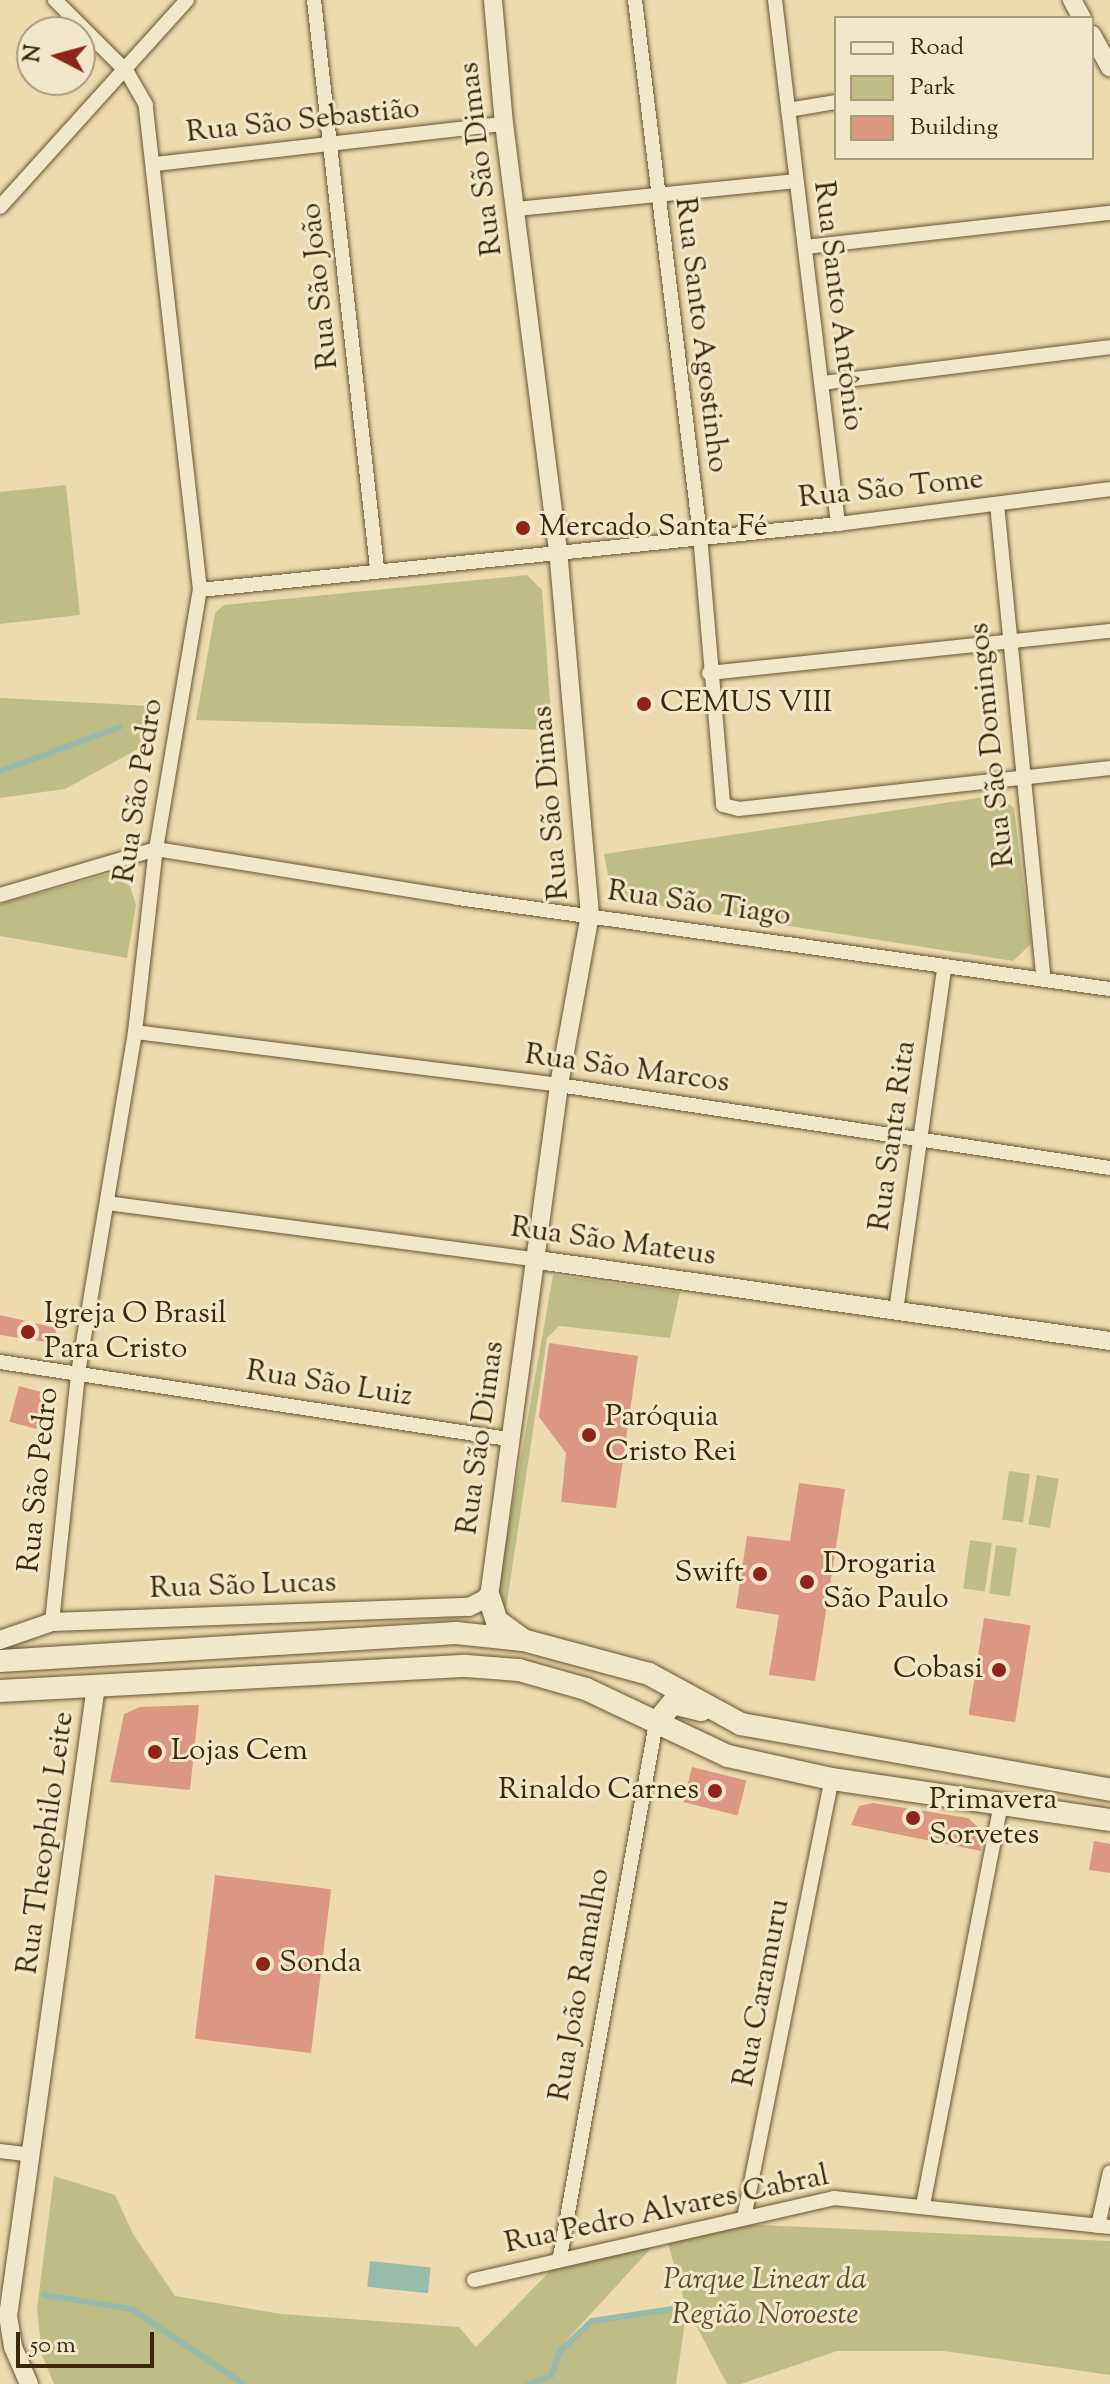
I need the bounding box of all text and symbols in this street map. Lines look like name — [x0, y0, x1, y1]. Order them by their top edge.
north arrow — [16, 16, 96, 96]
legend — [834, 16, 1094, 160]
text: Road — [910, 31, 964, 65]
text: N — [17, 43, 51, 64]
street label: Rua São Dimas — [452, 60, 512, 258]
text: Park — [910, 71, 956, 105]
street label: Rua São Sebastião — [185, 92, 421, 152]
text: Building — [910, 111, 998, 145]
street label: Rua Santo Antônio — [804, 179, 870, 433]
street label: Rua Santo Agostinho — [665, 195, 735, 475]
street label: Rua São João — [294, 201, 348, 371]
street label: Rua São Tome — [797, 462, 985, 518]
place label: Mercado Santa Fé — [539, 510, 768, 546]
marker: Mercado Santa Fé — [514, 519, 532, 537]
street label: Rua São Domingos — [962, 621, 1024, 869]
place label: CEMUS VIII — [660, 686, 832, 722]
marker: CEMUS VIII — [635, 695, 653, 713]
street label: Rua São Pedro — [108, 696, 172, 886]
street label: Rua São Dimas — [526, 704, 578, 902]
street label: Rua São Tiago — [605, 874, 793, 936]
street label: Rua São Marcos — [522, 1038, 732, 1102]
street label: Rua Santa Rita — [863, 1039, 925, 1233]
street label: Rua São Mateus — [508, 1211, 718, 1275]
place label: Igreja O Brasil Para Cristo — [44, 1297, 227, 1368]
marker: Igreja O Brasil Para Cristo — [19, 1323, 37, 1341]
street label: Rua São Dimas — [451, 1339, 513, 1537]
street label: Rua São Luiz — [243, 1354, 415, 1416]
street label: Rua São Pedro — [12, 1386, 68, 1574]
place label: Paróquia Cristo Rei — [605, 1400, 737, 1470]
marker: Paróquia Cristo Rei — [580, 1426, 598, 1444]
place label: Drogaria São Paulo — [823, 1547, 949, 1618]
place label: Swift — [675, 1556, 744, 1592]
marker: Swift — [751, 1565, 769, 1583]
street label: Rua São Lucas — [149, 1566, 337, 1608]
marker: Drogaria São Paulo — [798, 1573, 816, 1591]
place label: Cobasi — [893, 1652, 983, 1688]
marker: Cobasi — [990, 1661, 1008, 1679]
street label: Rua Theophilo Leite — [11, 1709, 83, 1977]
place label: Lojas Cem — [171, 1734, 308, 1770]
marker: Lojas Cem — [146, 1743, 164, 1761]
place label: Rinaldo Carnes — [498, 1773, 699, 1809]
marker: Rinaldo Carnes — [706, 1782, 724, 1800]
place label: Primavera Sorvetes — [929, 1783, 1057, 1854]
marker: Primavera Sorvetes — [904, 1809, 922, 1827]
street label: Rua João Ramalho — [543, 1866, 619, 2104]
street label: Rua Caramuru — [727, 1896, 799, 2090]
place label: Sonda — [279, 1946, 361, 1982]
marker: Sonda — [254, 1955, 272, 1973]
street label: Rua Pedro Alvares Cabral — [502, 2159, 832, 2263]
park label: Parque Linear da Região Noroeste — [663, 2263, 867, 2334]
scale bar — [20, 2316, 158, 2366]
text: 50 m — [30, 2329, 76, 2363]

